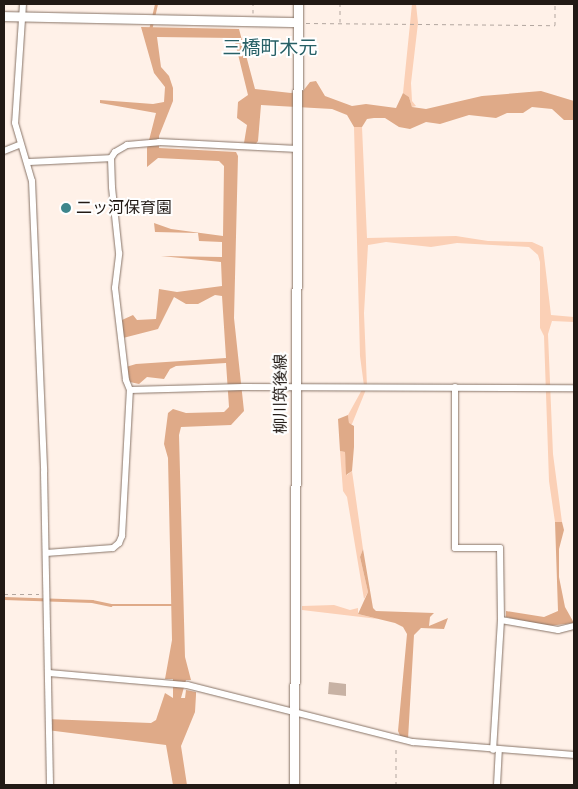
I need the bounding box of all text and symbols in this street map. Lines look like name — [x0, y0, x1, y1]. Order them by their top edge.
district label: 三橋町木元 — [223, 38, 317, 60]
place label: 二ッ河保育園 — [76, 198, 172, 218]
marker: 二ッ河保育園 — [60, 202, 72, 214]
street label: 柳川筑後線 — [271, 354, 291, 434]

